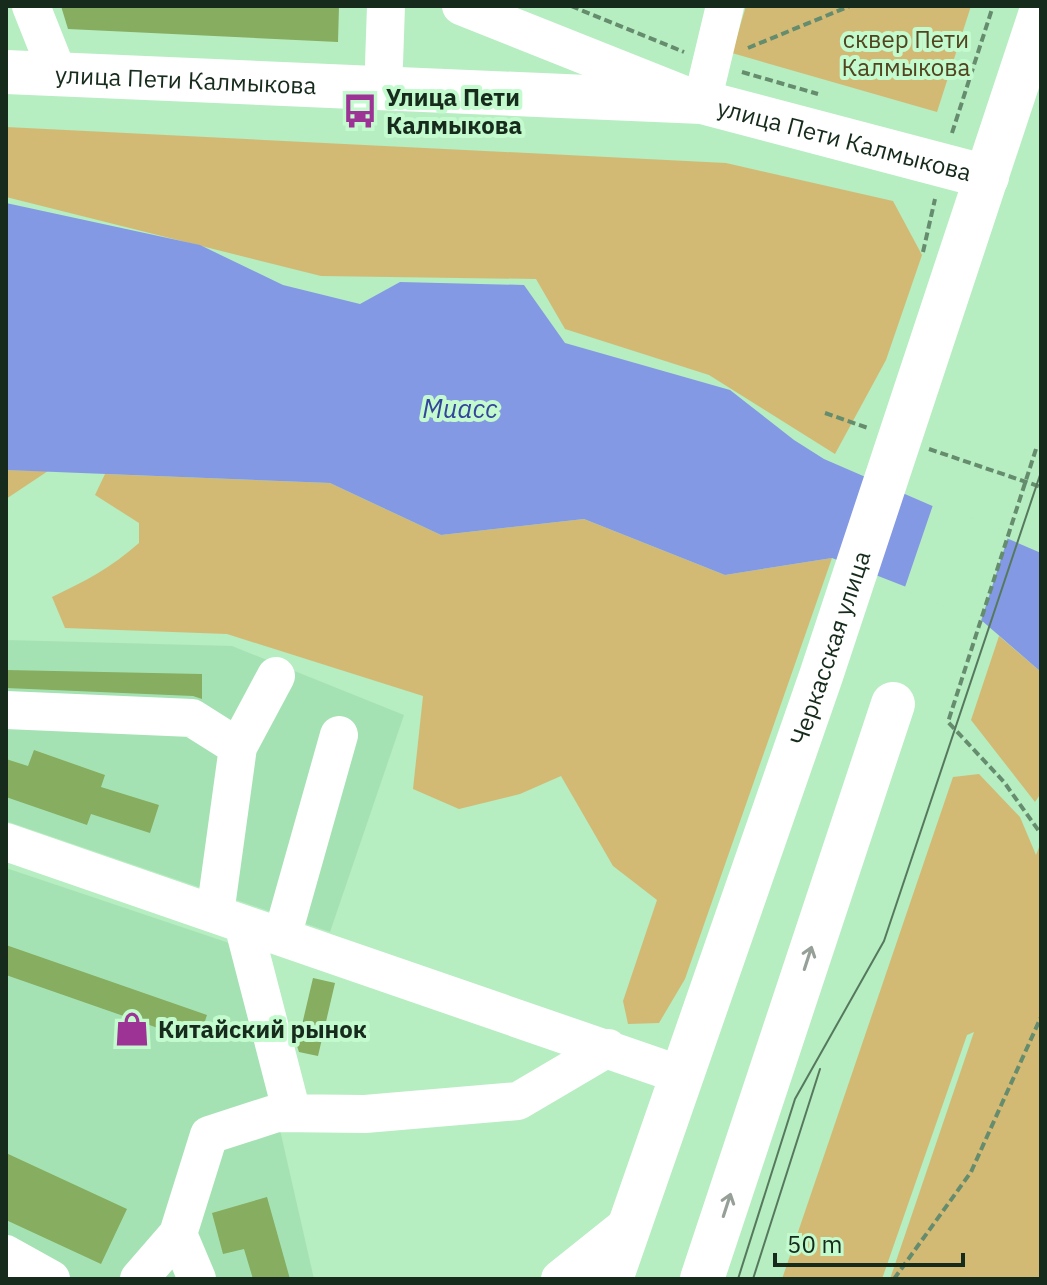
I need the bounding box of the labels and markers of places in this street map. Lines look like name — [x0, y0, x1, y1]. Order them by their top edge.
place label: Улица Пети Калмыкова — [386, 81, 522, 141]
bus stop icon: Улица Пети Калмыкова — [341, 92, 379, 130]
shop icon: Китайский рынок — [113, 1010, 151, 1048]
place label: Китайский рынок — [158, 1013, 367, 1045]

